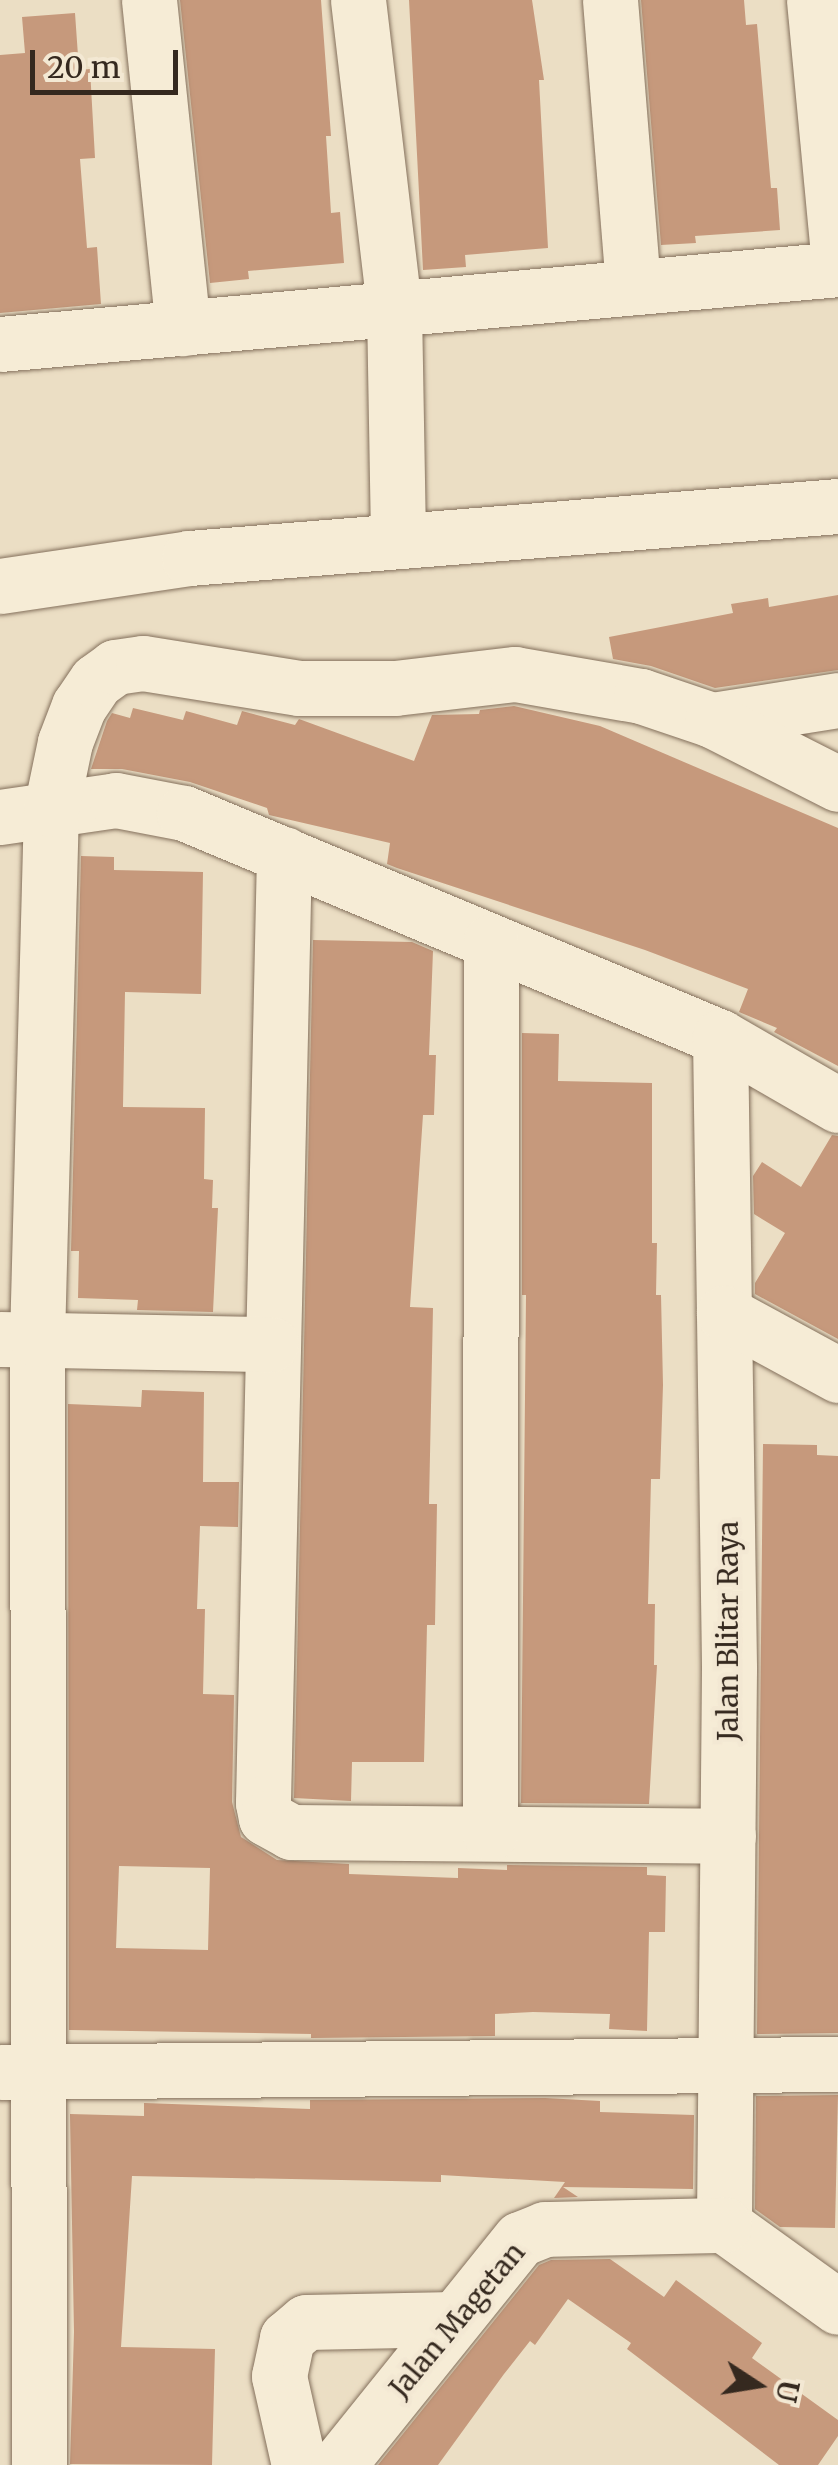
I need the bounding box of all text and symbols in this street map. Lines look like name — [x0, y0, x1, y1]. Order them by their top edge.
scale bar — [35, 30, 182, 92]
text: 20 m — [47, 48, 120, 86]
street label: Jalan Blitar Raya — [711, 1521, 745, 1741]
street label: Jalan Magetan — [382, 2236, 532, 2404]
north arrow — [708, 2335, 808, 2435]
text: U — [768, 2377, 807, 2405]

